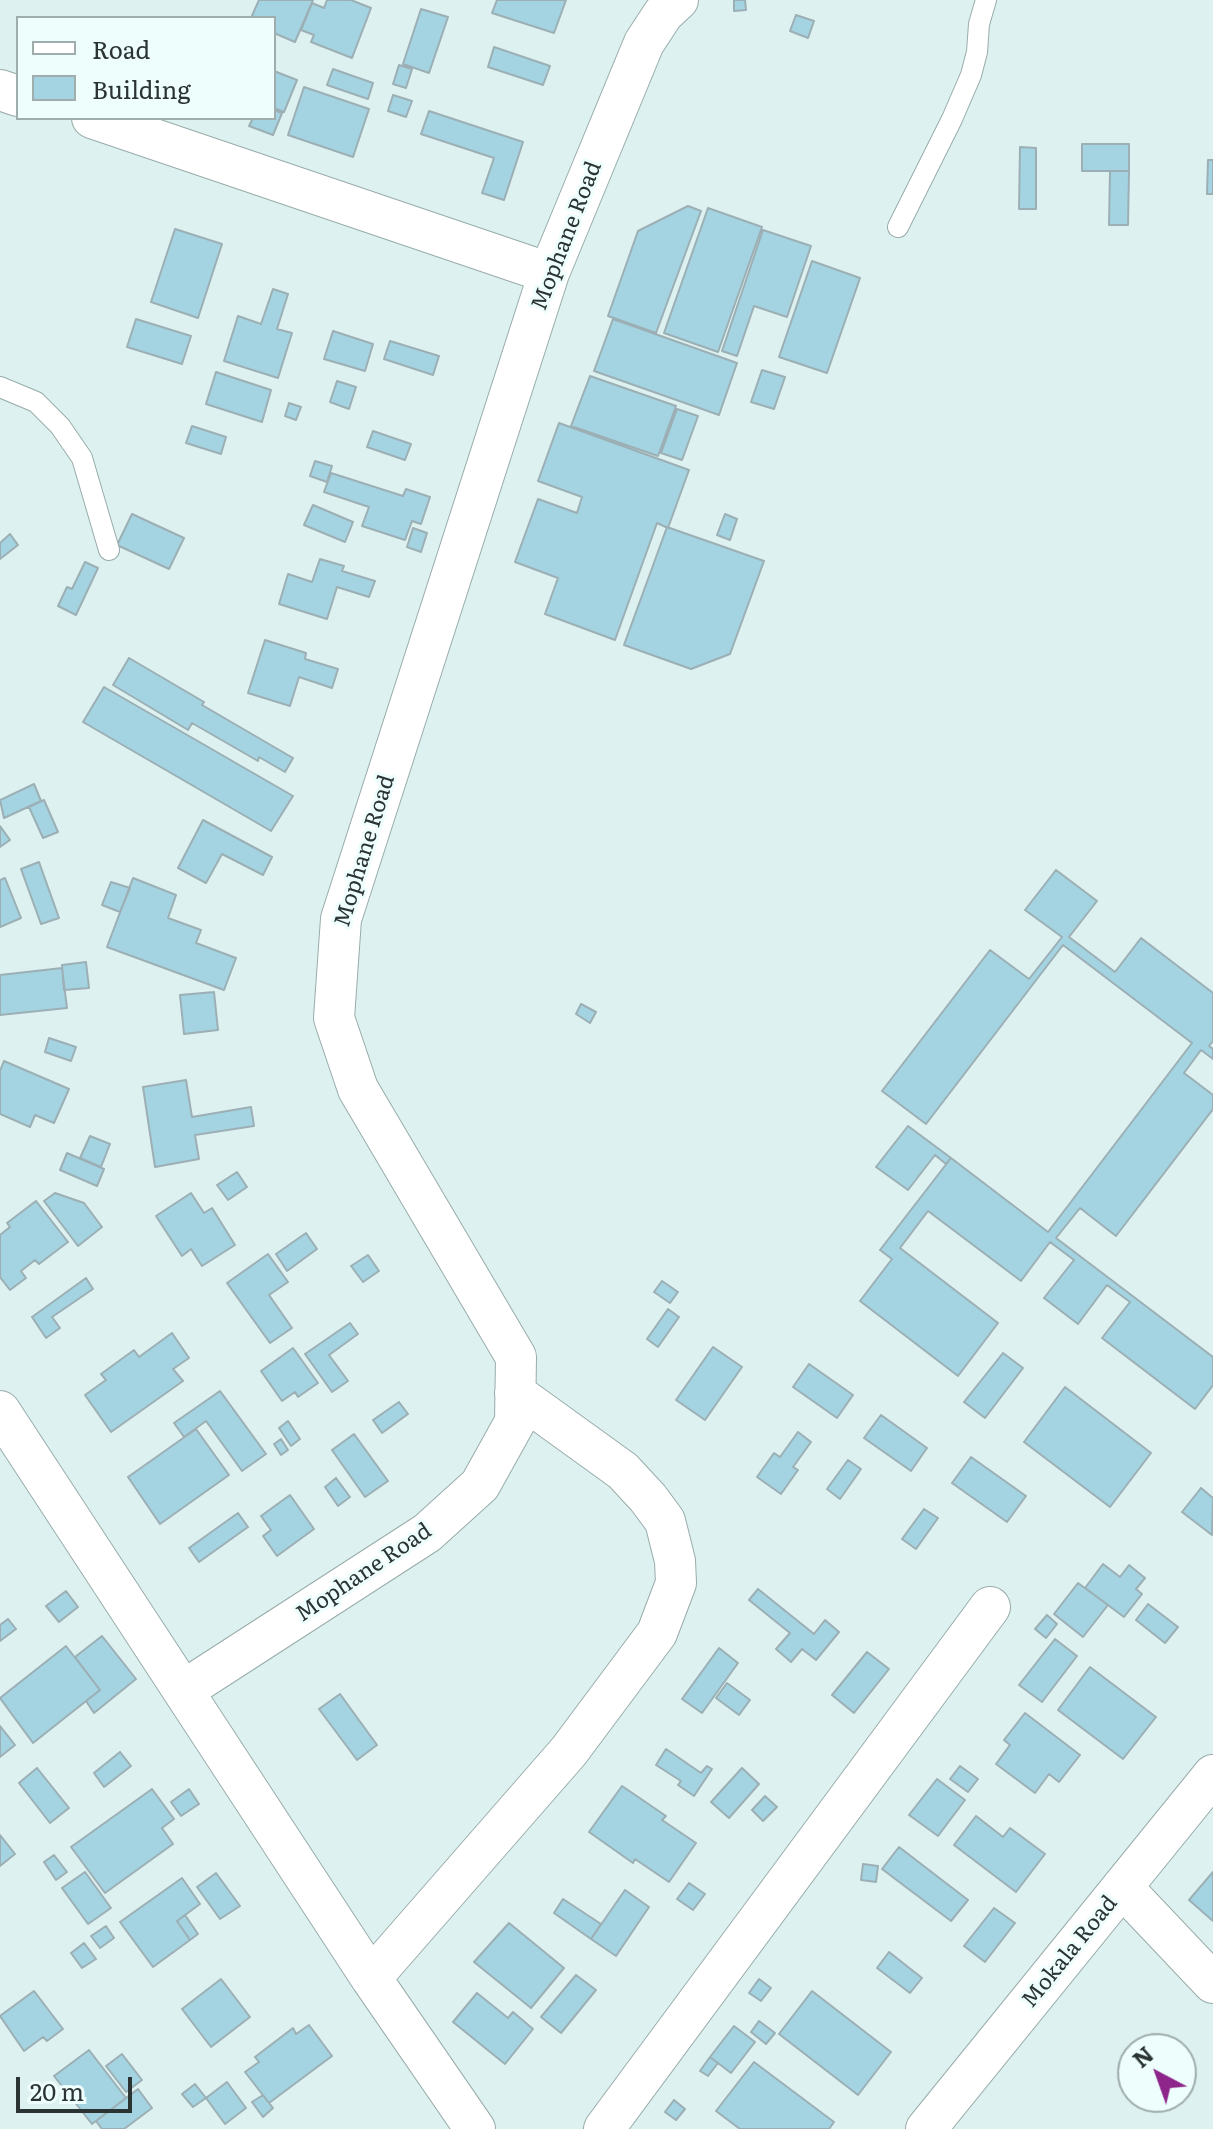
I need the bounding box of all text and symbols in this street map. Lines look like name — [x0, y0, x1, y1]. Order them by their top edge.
legend — [16, 16, 276, 120]
text: Road — [92, 31, 150, 66]
text: Building — [92, 71, 191, 106]
street label: Mophane Road — [526, 158, 608, 314]
street label: Mophane Road — [329, 772, 401, 930]
street label: Mophane Road — [291, 1518, 437, 1628]
street label: Mokala Road — [1017, 1891, 1123, 2013]
north arrow — [1117, 2033, 1197, 2113]
text: N — [1124, 2038, 1160, 2075]
scale bar — [20, 2061, 136, 2111]
text: 20 m — [30, 2073, 84, 2108]

